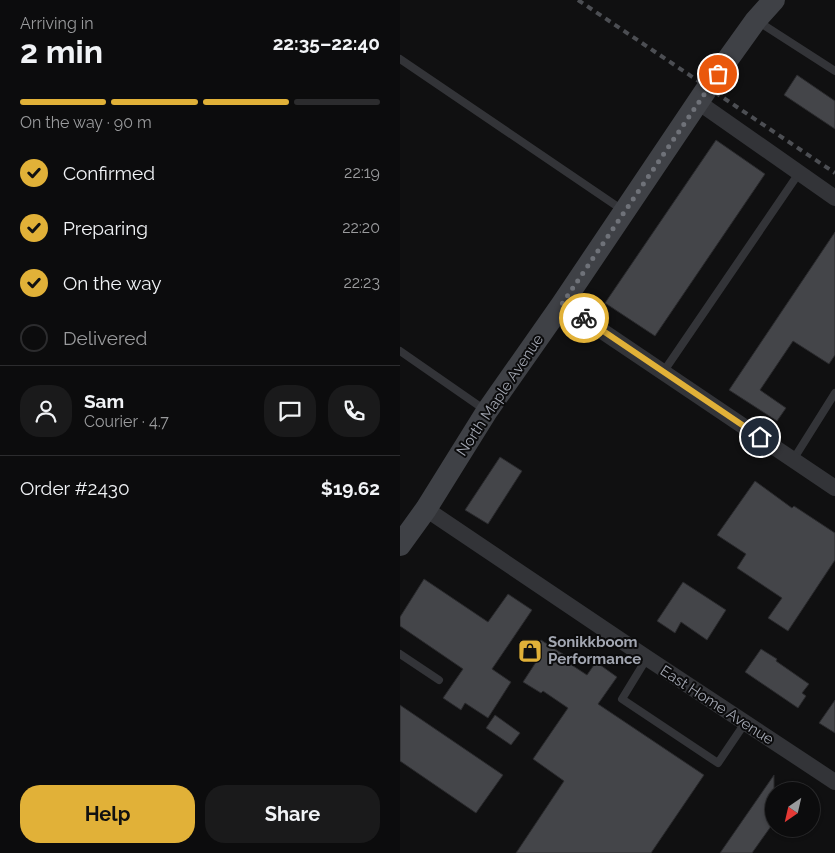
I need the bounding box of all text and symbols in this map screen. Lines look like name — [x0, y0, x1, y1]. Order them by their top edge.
text: Arriving in — [20, 14, 94, 33]
text: 22:35–22:40 — [273, 32, 380, 54]
text: 2 min — [20, 33, 103, 70]
pin — [697, 53, 739, 95]
icon: bag — [704, 60, 732, 88]
text: On the way · 90 m — [20, 113, 152, 132]
icon: check — [20, 159, 48, 187]
text: Confirmed — [63, 162, 155, 184]
text: 22:19 — [344, 163, 380, 182]
icon: check — [20, 214, 48, 242]
text: Preparing — [63, 217, 148, 239]
text: 22:20 — [342, 218, 380, 237]
icon: check — [20, 269, 48, 297]
text: On the way — [63, 272, 162, 294]
text: 22:23 — [343, 273, 380, 292]
courier — [559, 293, 609, 343]
icon: bike — [570, 304, 598, 332]
text: Delivered — [63, 327, 147, 349]
street label: North Maple Avenue — [453, 331, 547, 459]
button: person — [20, 385, 72, 437]
button: chat — [264, 385, 316, 437]
button: phone — [328, 385, 380, 437]
text: Sam — [84, 390, 124, 412]
text: Courier · 4.7 — [84, 412, 169, 431]
pin — [739, 416, 781, 458]
icon: home — [746, 423, 774, 451]
text: Order #2430 — [20, 477, 130, 499]
text: $19.62 — [321, 477, 380, 499]
place label: Sonikkboom Performance — [548, 633, 641, 668]
shop icon: Sonikkboom Performance — [517, 638, 543, 664]
street label: East Home Avenue — [657, 662, 777, 749]
north arrow — [765, 782, 820, 838]
map controls — [765, 782, 820, 837]
button: Help — [20, 785, 195, 843]
button: Share — [205, 785, 380, 843]

